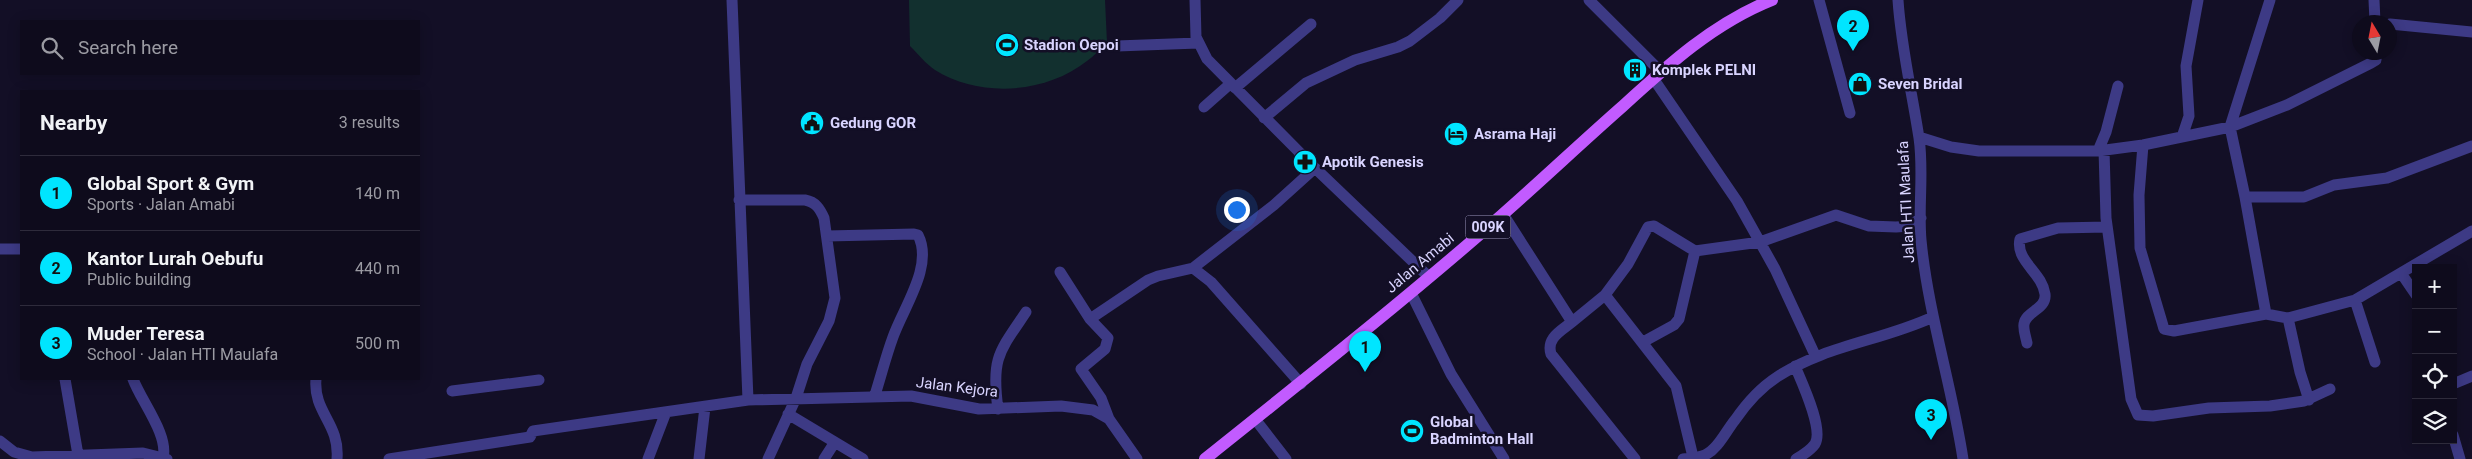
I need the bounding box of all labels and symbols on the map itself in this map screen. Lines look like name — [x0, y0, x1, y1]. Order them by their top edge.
pin: 2 — [1837, 10, 1869, 51]
north arrow — [2352, 15, 2397, 60]
sports icon: Stadion Oepoi — [994, 32, 1020, 58]
place label: Stadion Oepoi — [1024, 36, 1119, 54]
building icon: Komplek PELNI — [1622, 57, 1648, 83]
place label: Komplek PELNI — [1652, 61, 1756, 79]
shop icon: Seven Bridal — [1847, 71, 1873, 97]
place label: Seven Bridal — [1878, 75, 1962, 93]
public building icon: Gedung GOR — [799, 110, 825, 136]
place label: Gedung GOR — [830, 114, 916, 132]
hotel icon: Asrama Haji — [1443, 121, 1469, 147]
place label: Asrama Haji — [1474, 125, 1556, 143]
street label: Jalan HTI Maulafa — [1894, 141, 1918, 263]
pharmacy icon: Apotik Genesis — [1292, 149, 1318, 175]
place label: Apotik Genesis — [1322, 153, 1424, 171]
your location — [1224, 197, 1250, 223]
road number: 009K — [1466, 216, 1510, 238]
street label: Jalan Amabi — [1382, 229, 1458, 297]
pin: 1 — [1349, 331, 1381, 372]
street label: Jalan Kejora — [915, 373, 999, 401]
pin: 3 — [1915, 399, 1947, 440]
place label: Global Badminton Hall — [1430, 413, 1533, 448]
sports icon: Global Badminton Hall — [1399, 418, 1425, 444]

